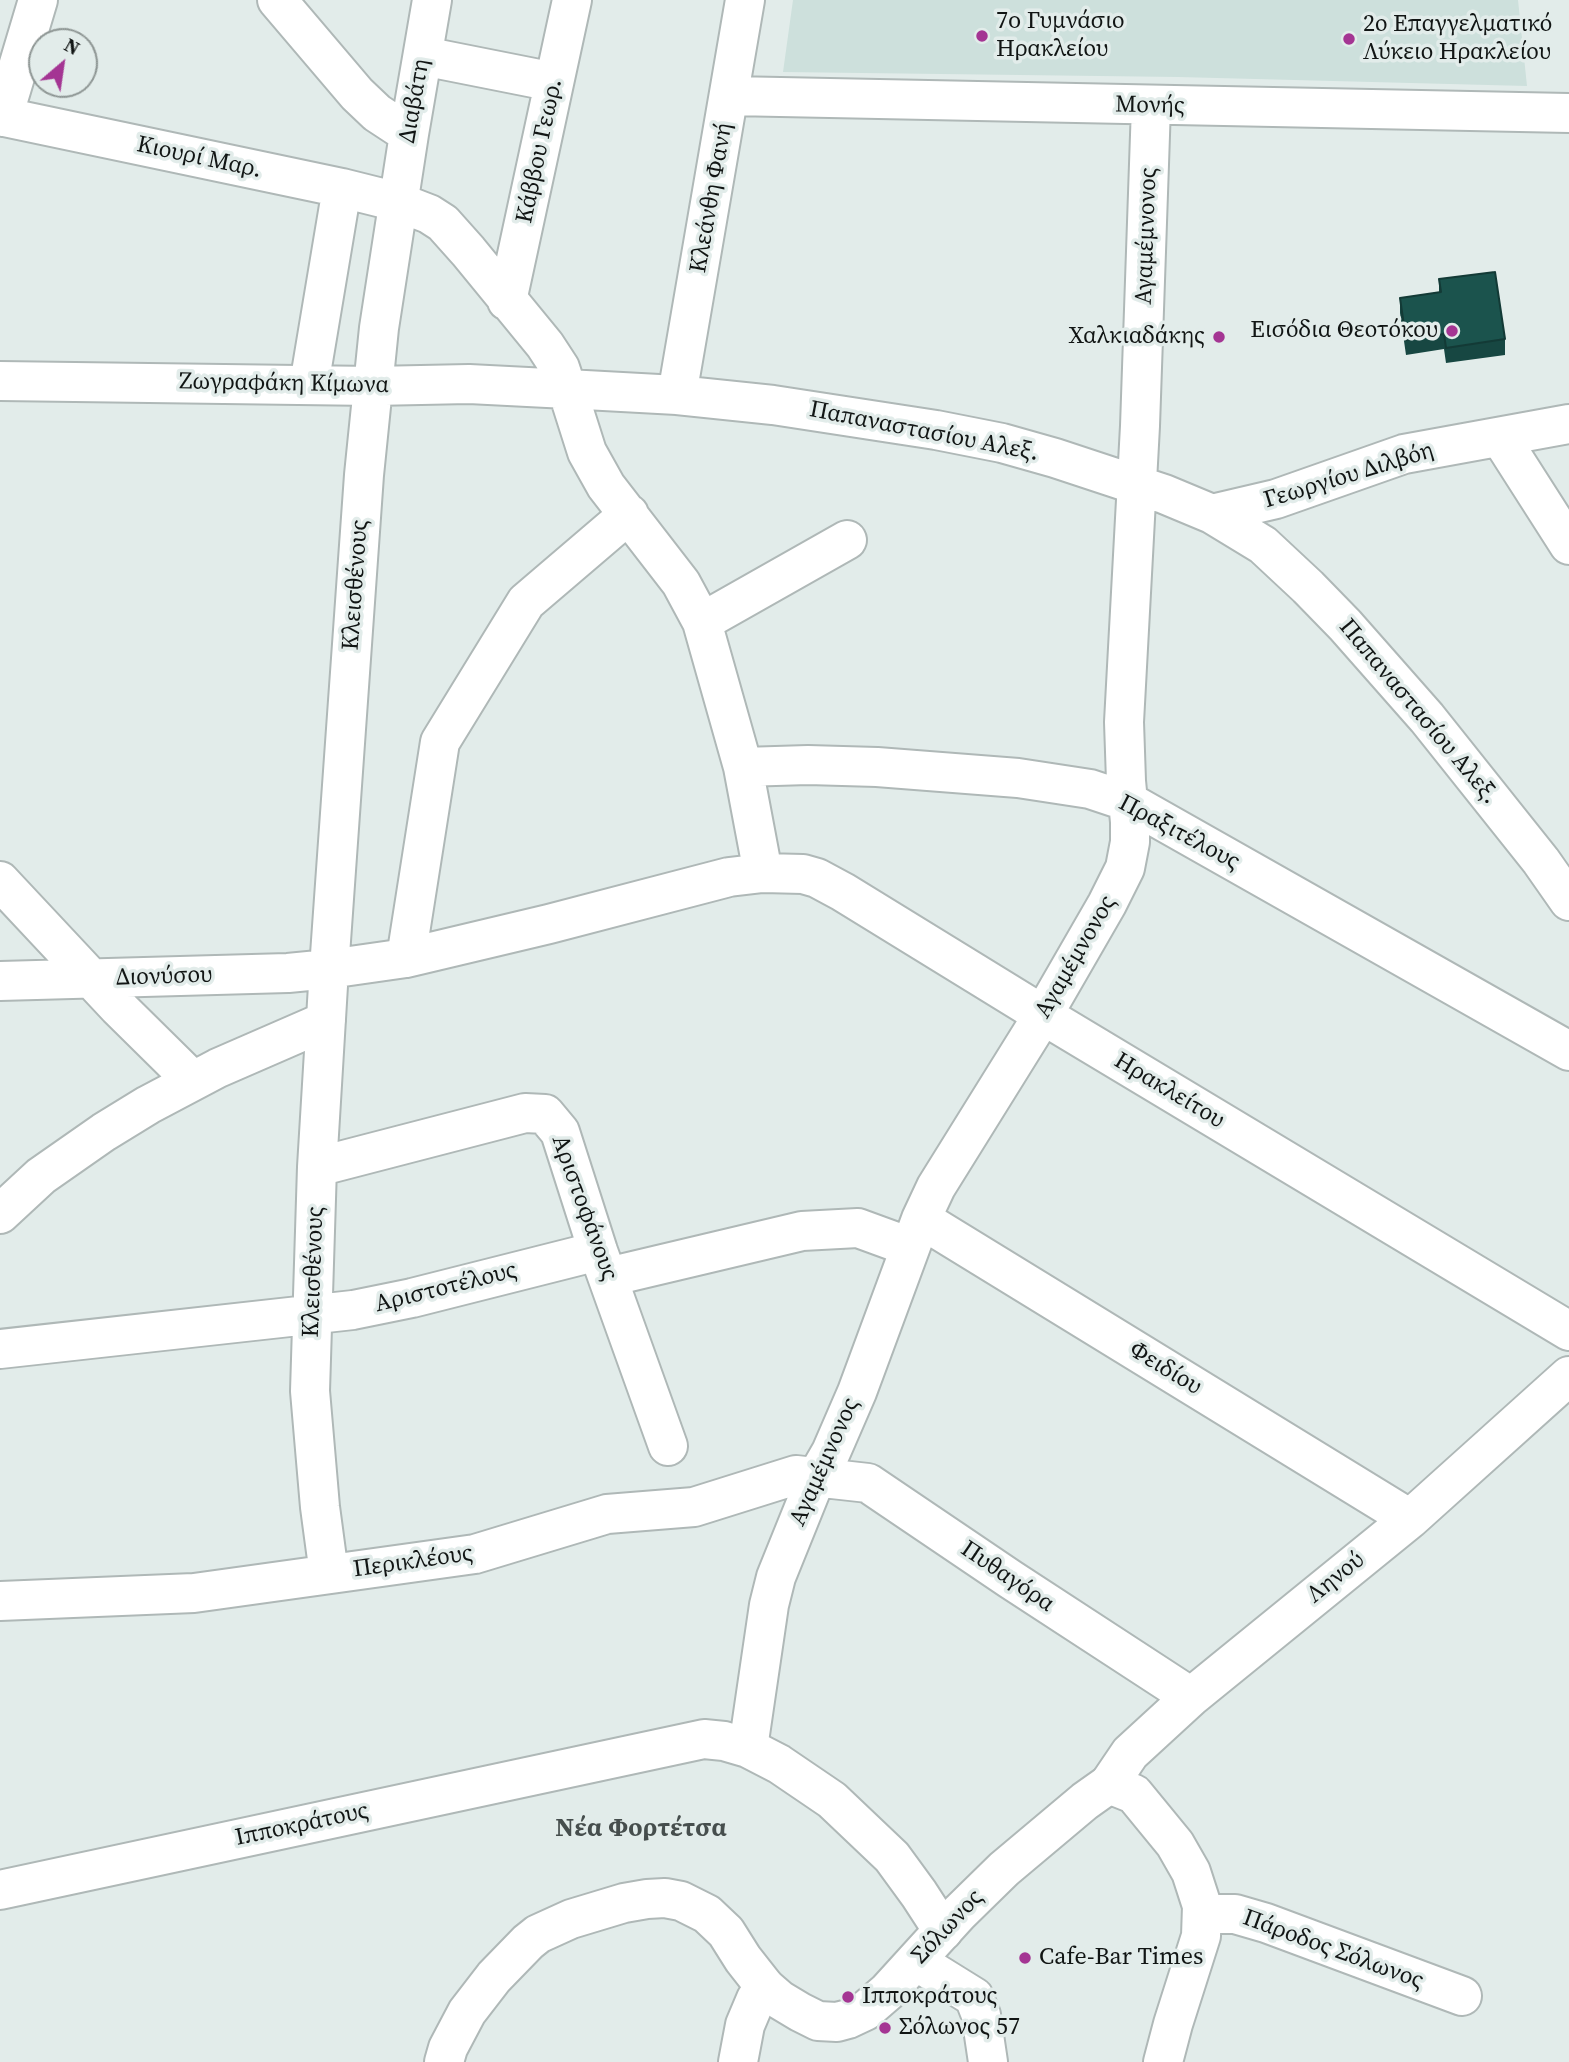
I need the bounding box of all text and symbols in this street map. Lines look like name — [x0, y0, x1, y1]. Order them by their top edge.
place label: 7o Γυμνάσιο Ηρακλείου — [996, 8, 1124, 64]
place label: 2ο Επαγγελματικό Λύκειο Ηρακλείου — [1363, 11, 1552, 67]
north arrow — [28, 28, 98, 98]
marker: 7o Γυμνάσιο Ηρακλείου — [974, 28, 990, 44]
marker: 2ο Επαγγελματικό Λύκειο Ηρακλείου — [1341, 31, 1357, 47]
text: N — [60, 32, 85, 61]
street label: Διαβάτη — [393, 57, 437, 145]
street label: Κάββου Γεωρ. — [511, 76, 569, 226]
street label: Μονής — [1115, 91, 1185, 121]
street label: Κλεάνθη Φανή — [685, 121, 739, 275]
street label: Κιουρί Μαρ. — [134, 131, 264, 185]
street label: Αγαμέμνονος — [1130, 167, 1164, 305]
place label: Εισόδια Θεοτόκου — [1250, 317, 1438, 345]
place label: Χαλκιαδάκης — [1068, 323, 1205, 351]
marker: Εισόδια Θεοτόκου — [1444, 323, 1460, 339]
marker: Χαλκιαδάκης — [1211, 329, 1227, 345]
street label: Ζωγραφάκη Κίμωνα — [179, 368, 389, 400]
street label: Παπαναστασίου Αλεξ. — [807, 396, 1041, 468]
street label: Γεωργίου Διλβόη — [1261, 436, 1437, 516]
street label: Κλεισθένους — [337, 519, 375, 651]
street label: Παπαναστασίου Αλεξ. — [1332, 614, 1504, 810]
street label: Πραξιτέλους — [1113, 789, 1245, 877]
street label: Αγαμέμνονος — [1029, 890, 1123, 1024]
street label: Διονύσου — [115, 961, 213, 993]
street label: Ηρακλείτου — [1109, 1047, 1229, 1135]
street label: Αριστοφάνους — [544, 1131, 624, 1285]
street label: Κλεισθένους — [297, 1206, 331, 1338]
street label: Αριστοτέλους — [372, 1256, 520, 1320]
street label: Φειδίου — [1123, 1336, 1207, 1402]
street label: Αγαμέμνονος — [784, 1394, 866, 1530]
street label: Πυθαγόρα — [955, 1535, 1059, 1619]
street label: Περικλέους — [351, 1539, 475, 1585]
street label: Ληνού — [1301, 1546, 1371, 1610]
street label: Ιπποκράτους — [233, 1797, 371, 1853]
district label: Νέα Φορτέτσα — [555, 1813, 727, 1845]
street label: Σόλωνος — [906, 1884, 990, 1970]
street label: Πάροδος Σόλωνος — [1239, 1904, 1427, 1996]
place label: Cafe-Bar Times — [1039, 1944, 1203, 1972]
marker: Cafe-Bar Times — [1017, 1950, 1033, 1966]
place label: Ιπποκράτους — [862, 1983, 997, 2011]
marker: Ιπποκράτους — [840, 1989, 856, 2005]
place label: Σόλωνος 57 — [899, 2014, 1020, 2042]
marker: Σόλωνος 57 — [877, 2020, 893, 2036]

